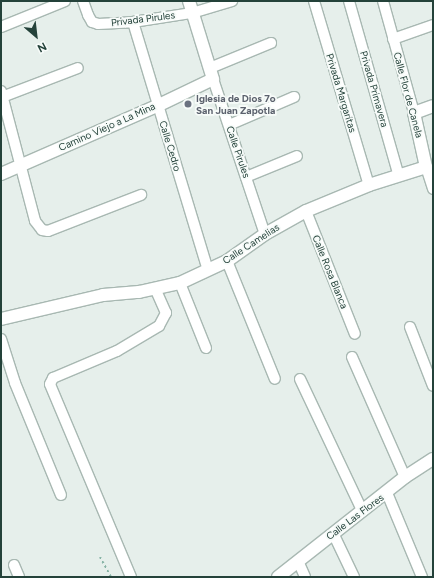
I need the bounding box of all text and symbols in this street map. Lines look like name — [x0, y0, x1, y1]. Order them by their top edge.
street label: Privada Pirules — [110, 9, 176, 29]
north arrow — [16, 16, 56, 56]
text: N — [35, 39, 49, 55]
street label: Privada Primavera — [357, 49, 391, 129]
street label: Calle Flor de Canela — [391, 51, 425, 139]
street label: Privada Margaritas — [323, 52, 359, 134]
place label: Iglesia de Dios 7o San Juan Zapotla — [196, 92, 276, 116]
marker: Iglesia de Dios 7o San Juan Zapotla — [183, 99, 193, 109]
street label: Camino Viejo a La Mina — [57, 100, 157, 154]
street label: Calle Cedro — [157, 119, 183, 173]
street label: Calle Pirules — [224, 125, 252, 179]
street label: Calle Camelias — [220, 221, 282, 267]
street label: Calle Rosa Blanca — [310, 233, 350, 311]
street label: Calle Las Flores — [324, 491, 386, 543]

